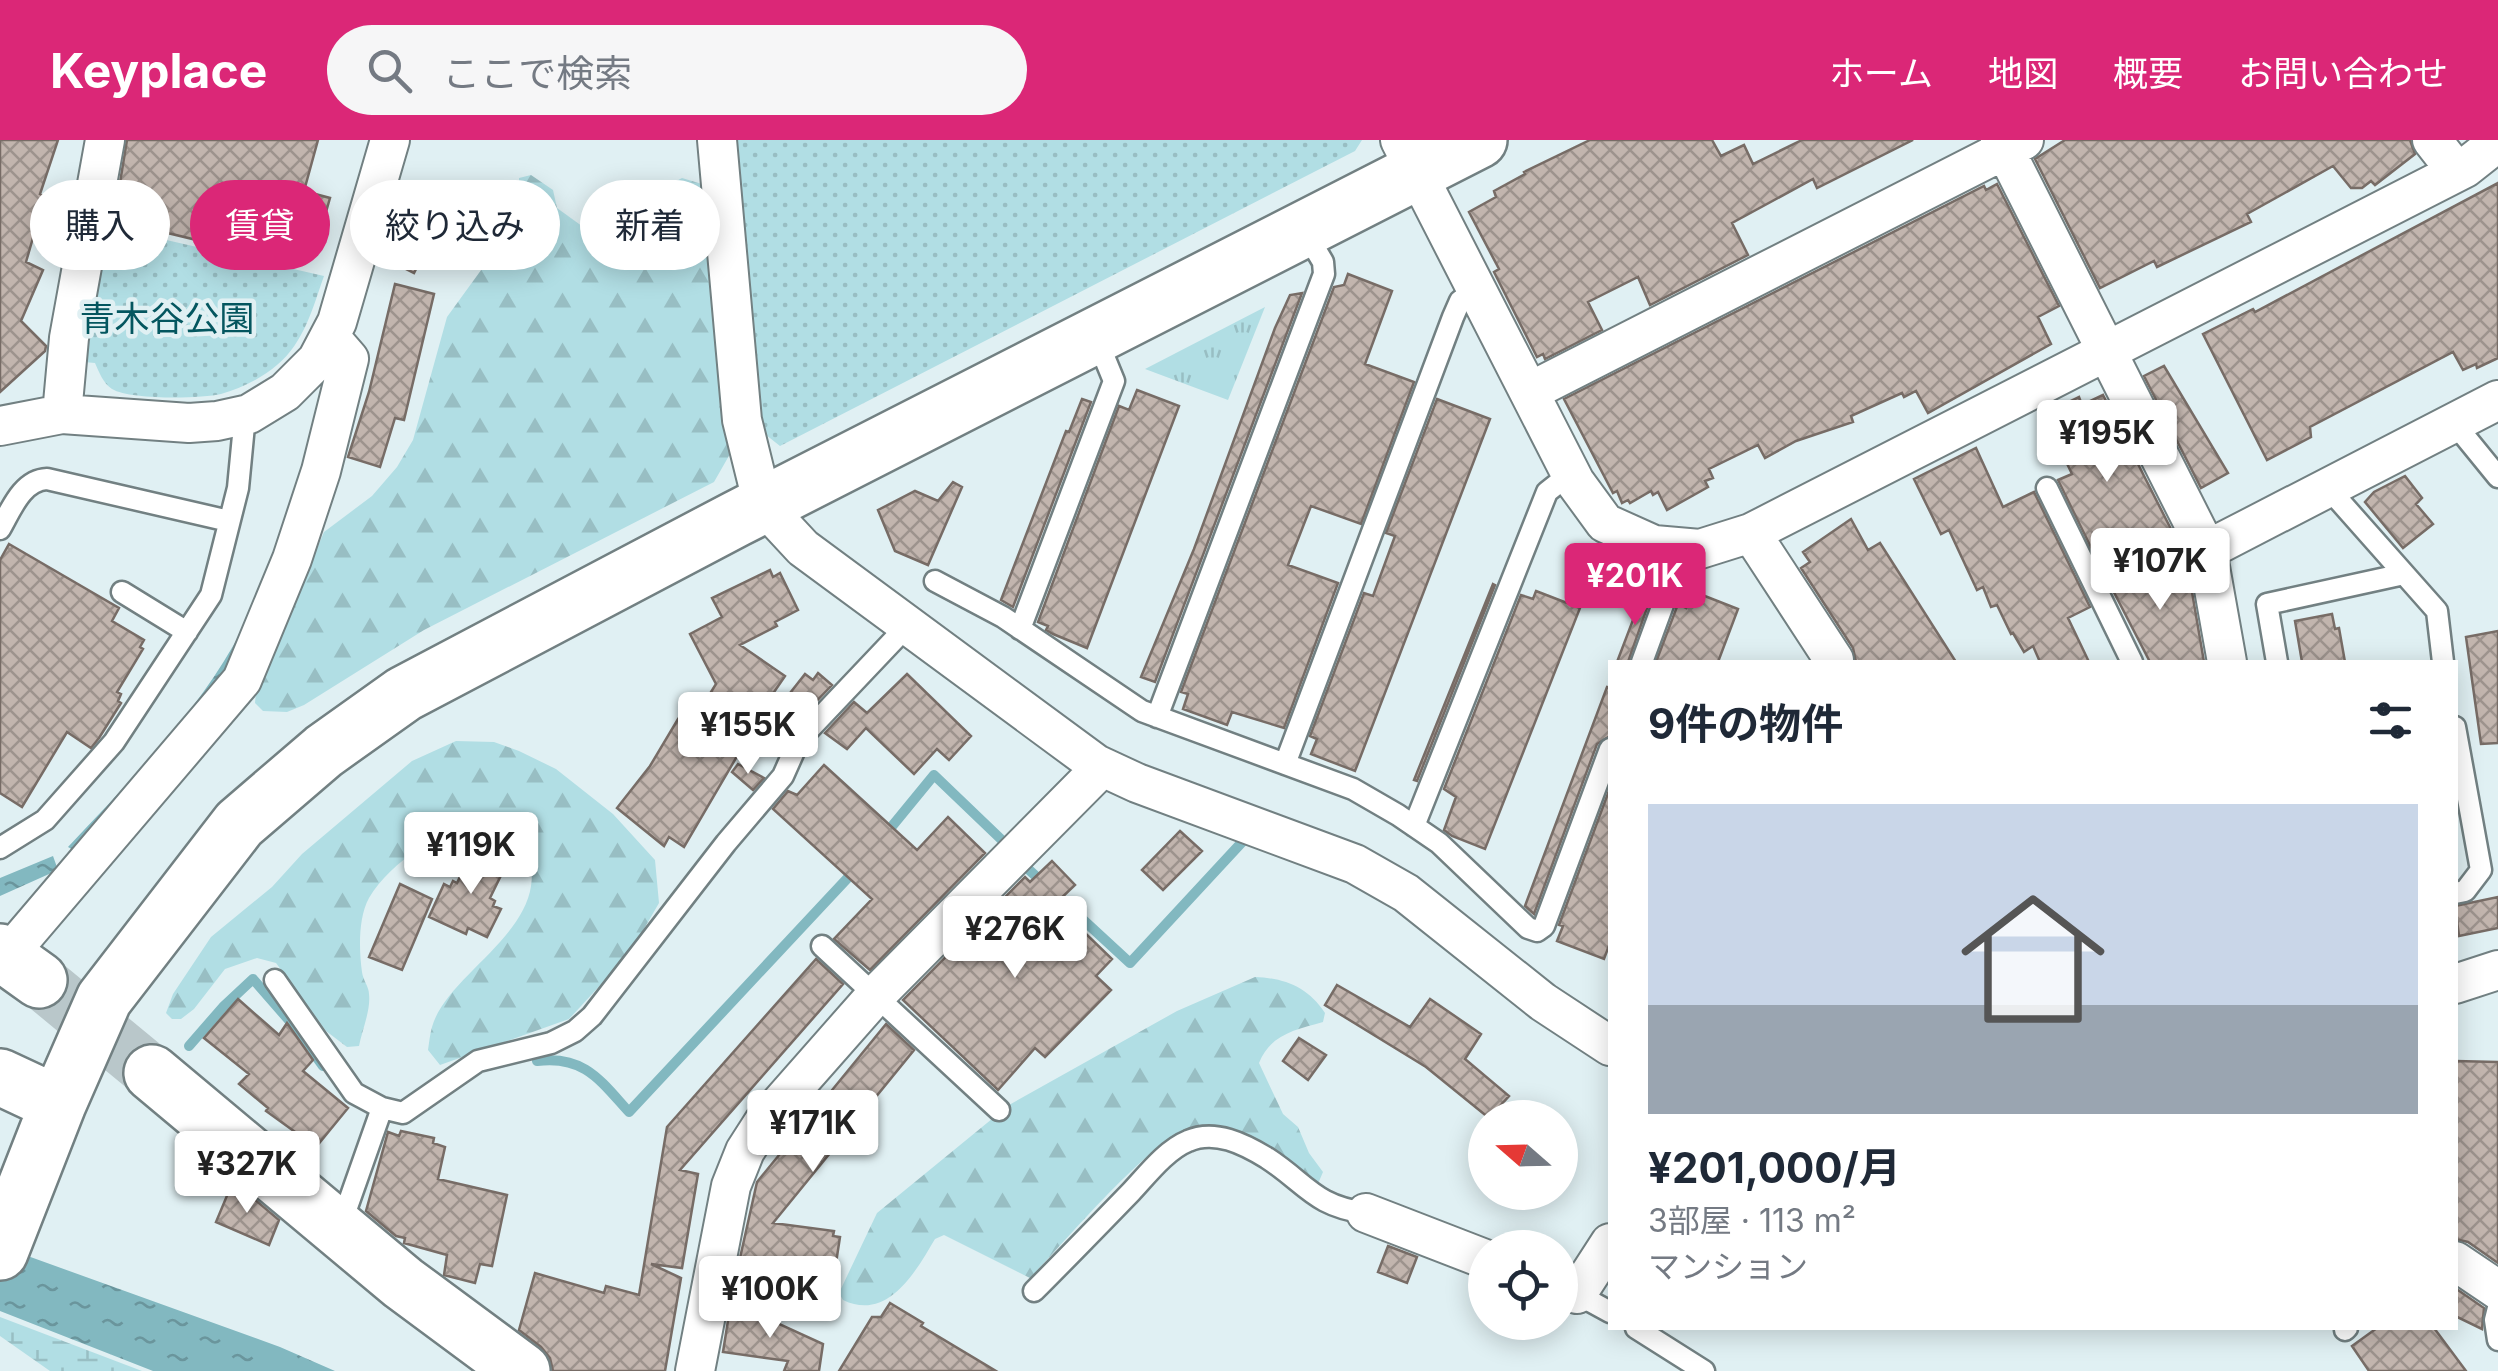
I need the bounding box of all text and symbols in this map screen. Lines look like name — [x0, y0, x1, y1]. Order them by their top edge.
search box — [327, 25, 1027, 115]
text: Keyplace — [50, 41, 267, 100]
icon: search — [362, 43, 417, 98]
text: ここで検索 — [442, 50, 632, 96]
text: ホーム — [1829, 52, 1933, 94]
text: 地図 — [1988, 52, 2058, 94]
text: 概要 — [2113, 52, 2183, 94]
text: お問い合わせ — [2238, 52, 2448, 94]
chip: 購入 — [30, 180, 170, 270]
chip: 賃貸 — [190, 180, 330, 270]
chip: 絞り込み — [350, 180, 560, 270]
chip: 新着 — [580, 180, 720, 270]
park label: 青木谷公園 — [79, 297, 255, 339]
pin: ¥195K — [2037, 400, 2177, 485]
text: ¥195K — [2059, 413, 2155, 452]
pin: ¥107K — [2090, 528, 2230, 613]
text: ¥107K — [2113, 541, 2207, 580]
pin: ¥201K — [1565, 543, 1705, 628]
text: ¥201K — [1587, 556, 1683, 595]
pin: ¥155K — [678, 692, 818, 777]
icon: filters — [2363, 693, 2418, 748]
text: 9件の物件 — [1648, 698, 1843, 749]
text: ¥155K — [700, 705, 796, 744]
pin: ¥119K — [401, 812, 541, 897]
text: ¥119K — [426, 825, 516, 864]
icon: home — [1943, 869, 2123, 1049]
pin: ¥276K — [945, 896, 1085, 981]
text: ¥276K — [965, 909, 1065, 948]
pin: ¥171K — [743, 1090, 883, 1175]
north arrow — [1468, 1100, 1578, 1210]
map controls — [1468, 1100, 1578, 1340]
text: ¥171K — [769, 1103, 857, 1142]
pin: ¥327K — [177, 1131, 317, 1216]
text: ¥201,000/月 — [1648, 1142, 1901, 1193]
text: ¥327K — [197, 1144, 297, 1183]
text: 3部屋 · 113 m² — [1648, 1201, 1856, 1240]
button: locate — [1468, 1230, 1578, 1340]
text: マンション — [1648, 1247, 1808, 1286]
pin: ¥100K — [700, 1256, 840, 1341]
text: ¥100K — [721, 1269, 819, 1308]

